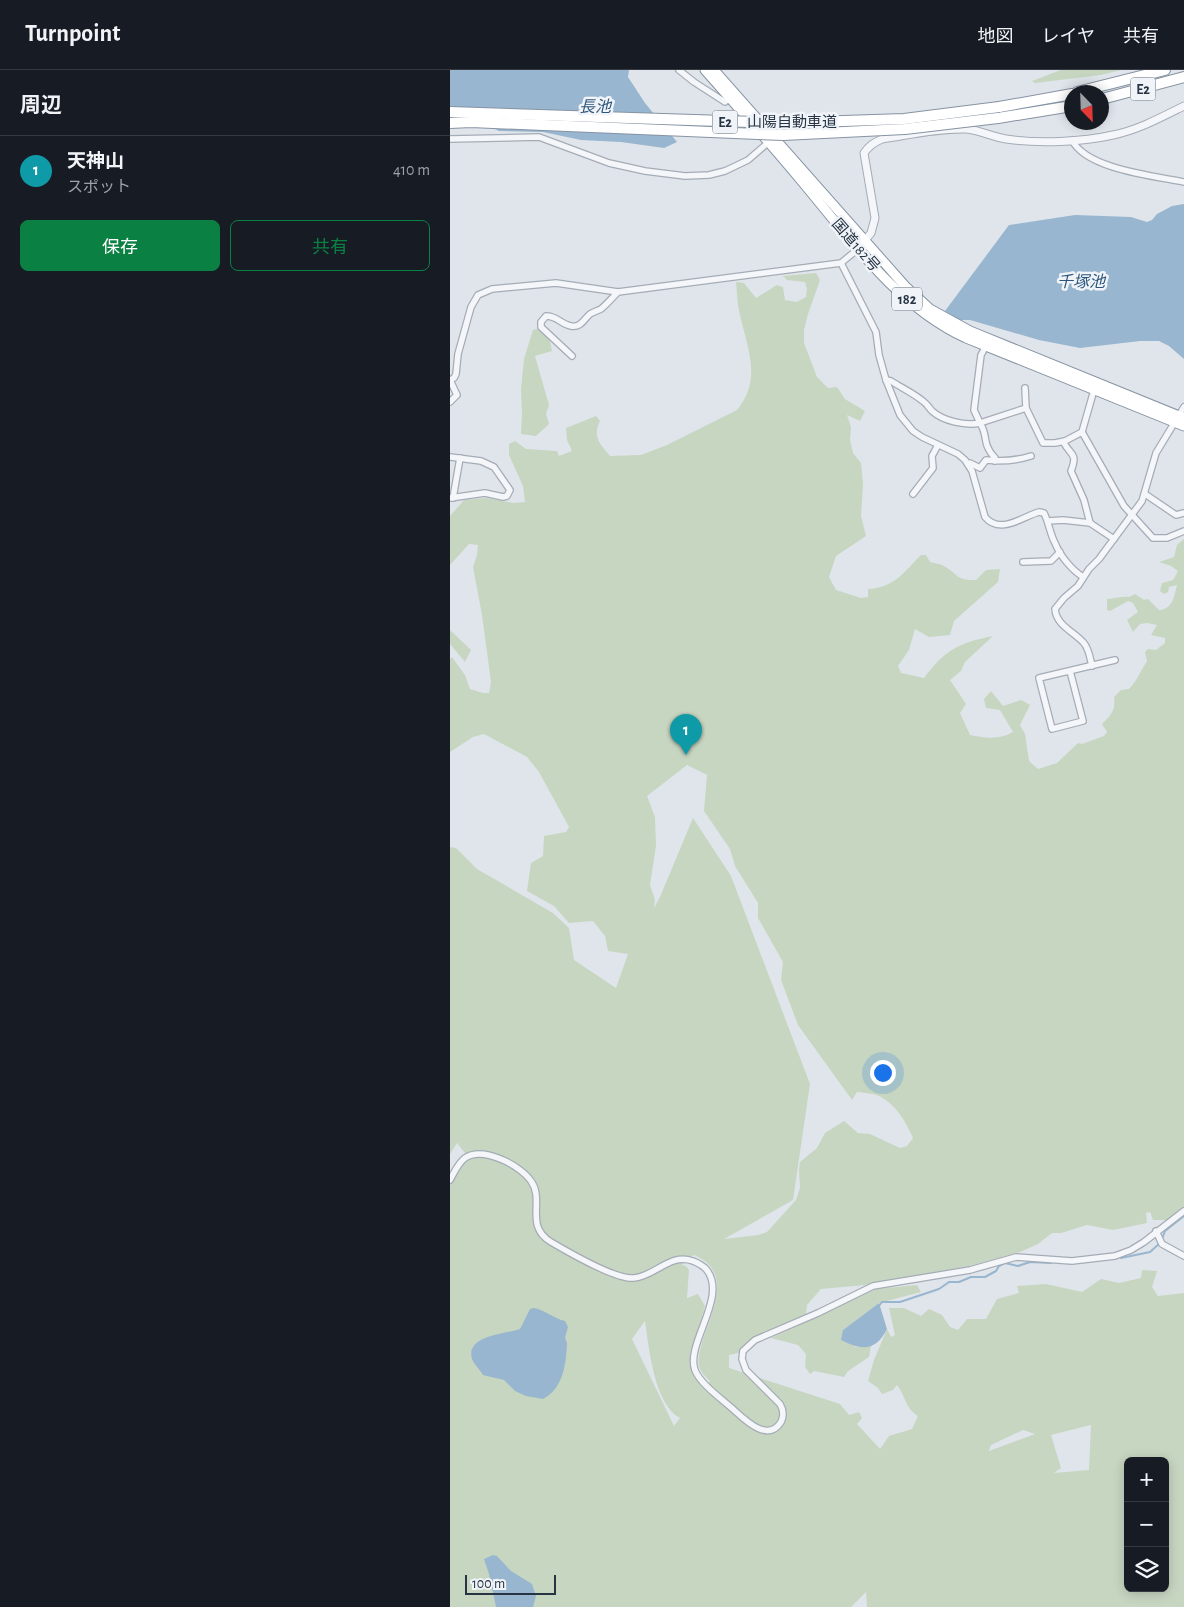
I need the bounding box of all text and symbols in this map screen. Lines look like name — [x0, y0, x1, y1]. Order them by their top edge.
text: Turnpoint — [25, 22, 120, 46]
text: 地図 — [978, 28, 1014, 46]
text: レイヤ — [1042, 28, 1095, 46]
text: 共有 — [1123, 28, 1159, 46]
road number: E2 — [1130, 78, 1156, 100]
north arrow — [1064, 85, 1109, 130]
text: 周辺 — [20, 95, 62, 116]
water label: 長池 — [579, 98, 613, 115]
road number: E2 — [712, 111, 738, 134]
street label: 山陽自動車道 — [747, 114, 837, 130]
text: 天神山 — [67, 152, 124, 171]
text: 1 — [33, 162, 39, 178]
text: 410 m — [393, 162, 430, 178]
text: スポット — [67, 179, 131, 195]
street label: 国道182号 — [829, 216, 883, 274]
button: 保存 — [20, 220, 220, 271]
button: 共有 — [230, 220, 430, 271]
water label: 千塚池 — [1057, 273, 1107, 290]
road number: 182 — [892, 288, 922, 310]
pin: 1 — [670, 714, 702, 755]
your location — [870, 1060, 896, 1086]
map controls — [1124, 1457, 1169, 1592]
button: + — [1124, 1457, 1169, 1502]
button: − — [1124, 1502, 1169, 1547]
button: layers — [1124, 1547, 1169, 1592]
scale bar — [465, 1572, 556, 1595]
text: 100 m — [472, 1577, 505, 1591]

